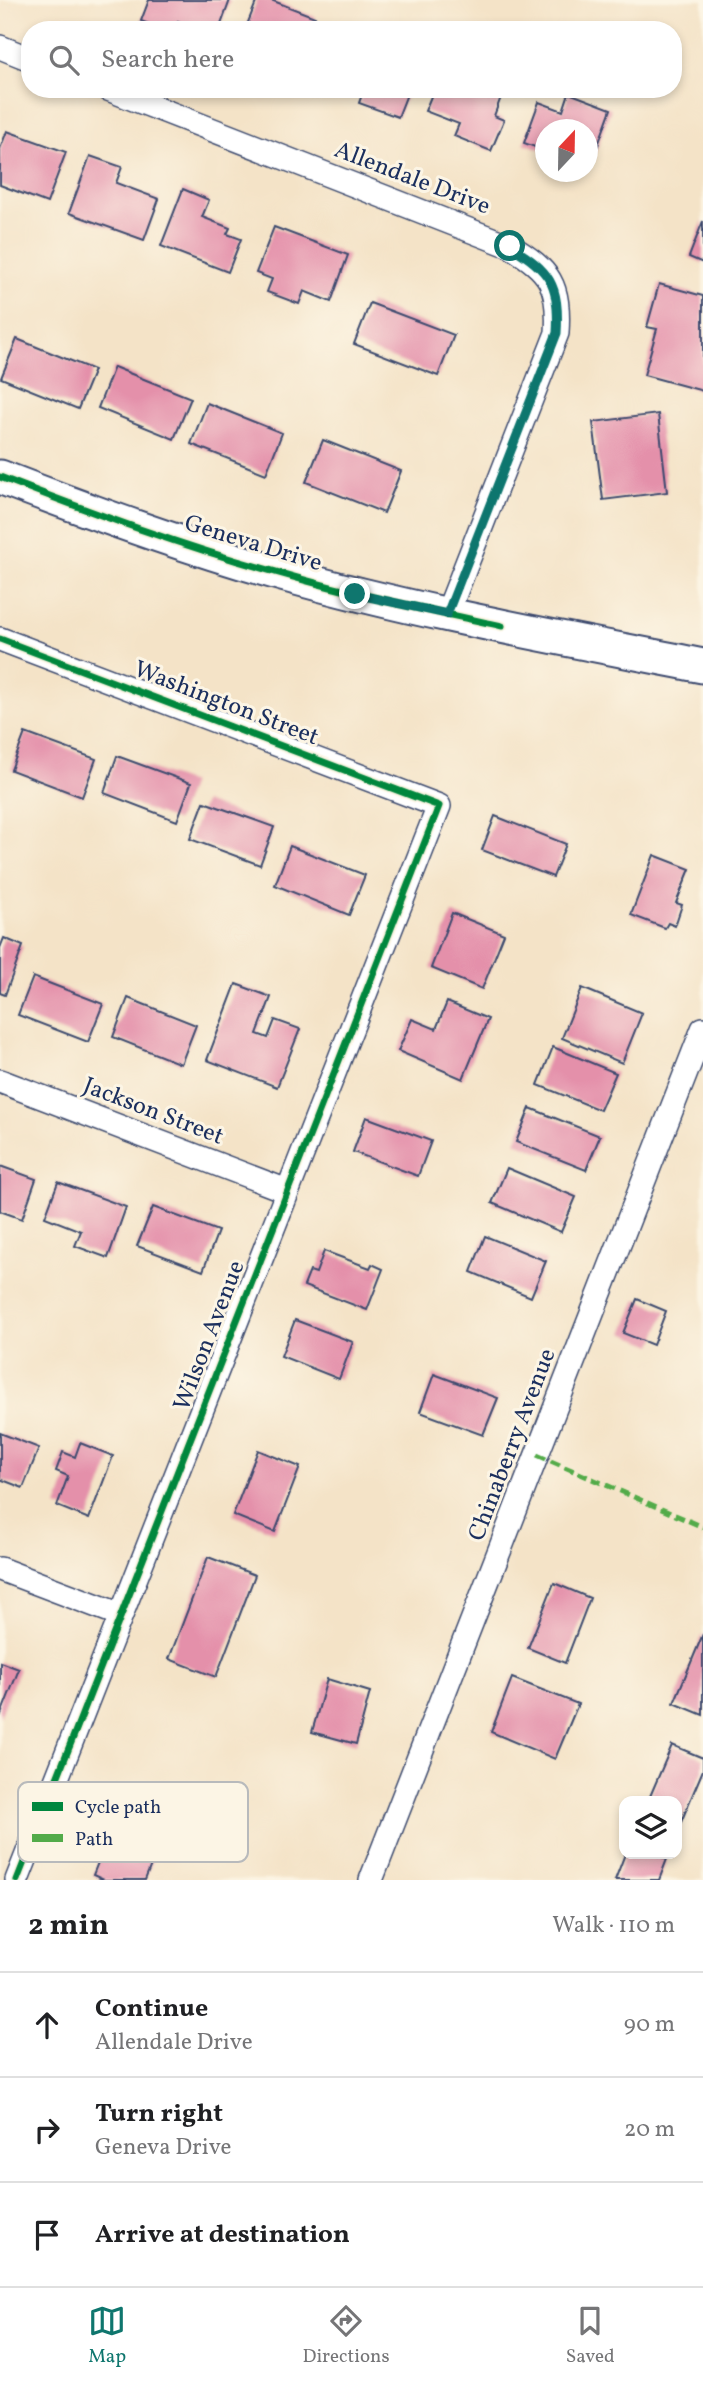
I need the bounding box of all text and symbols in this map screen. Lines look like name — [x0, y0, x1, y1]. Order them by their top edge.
search box — [21, 21, 682, 98]
icon: search — [45, 41, 83, 79]
text: Search here — [101, 42, 234, 78]
north arrow — [535, 119, 598, 182]
street label: Allendale Drive — [329, 134, 495, 224]
route start — [494, 230, 525, 261]
street label: Geneva Drive — [180, 507, 326, 581]
route end — [339, 578, 370, 609]
street label: Washington Street — [129, 653, 323, 755]
street label: Jackson Street — [78, 1070, 228, 1154]
street label: Wilson Avenue — [166, 1256, 254, 1416]
street label: Chinaberry Avenue — [461, 1344, 565, 1546]
legend — [18, 1782, 248, 1862]
text: Cycle path — [75, 1795, 161, 1821]
map controls — [619, 1796, 682, 1859]
button: layers — [619, 1796, 682, 1859]
text: Path — [75, 1827, 113, 1853]
text: 2 min — [28, 1905, 109, 1947]
text: Walk · 110 m — [552, 1910, 675, 1942]
text: Continue — [95, 1991, 208, 2027]
icon: ahead — [28, 2006, 66, 2044]
text: 90 m — [624, 2009, 675, 2041]
text: Allendale Drive — [95, 2027, 253, 2059]
text: Turn right — [95, 2096, 223, 2132]
icon: right — [28, 2111, 66, 2149]
text: 20 m — [624, 2114, 675, 2146]
text: Geneva Drive — [95, 2132, 231, 2164]
icon: arrive — [28, 2216, 66, 2254]
text: Arrive at destination — [95, 2217, 350, 2253]
tab: Map — [88, 2302, 126, 2370]
tab: Directions — [303, 2302, 390, 2370]
tab: Saved — [566, 2302, 615, 2370]

